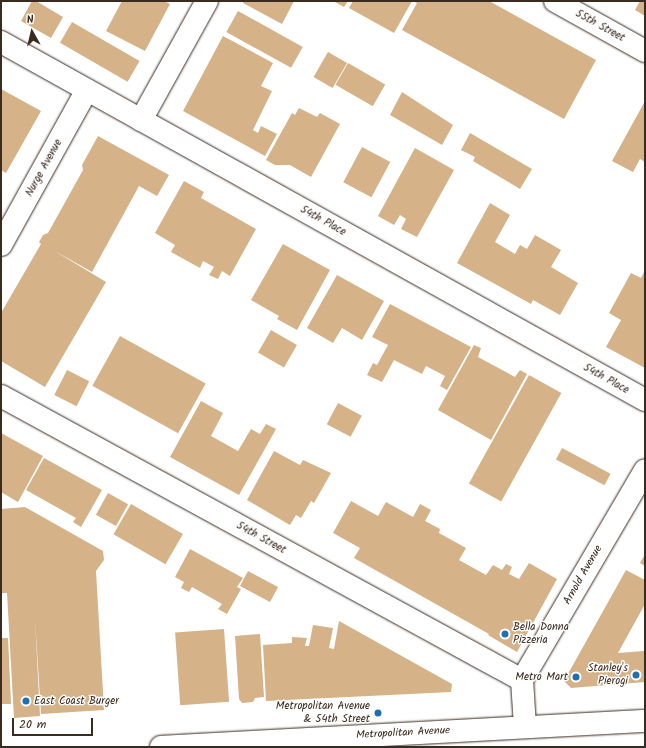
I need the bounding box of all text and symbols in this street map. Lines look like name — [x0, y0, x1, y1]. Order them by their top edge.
street label: 55th Street — [573, 7, 627, 45]
text: N — [26, 11, 35, 30]
north arrow — [12, 12, 52, 52]
street label: Nurge Avenue — [23, 137, 65, 199]
street label: 54th Place — [298, 203, 348, 239]
street label: 54th Place — [581, 361, 631, 397]
street label: 54th Street — [234, 519, 288, 557]
street label: Arnold Avenue — [561, 543, 605, 607]
place label: Bella Donna Pizzeria — [513, 621, 569, 647]
marker: Bella Donna Pizzeria — [500, 629, 510, 639]
place label: Stanley's Pierogi — [588, 662, 628, 688]
place label: Metro Mart — [515, 670, 568, 684]
marker: Stanley's Pierogi — [631, 670, 641, 680]
marker: Metro Mart — [571, 672, 581, 682]
place label: East Coast Burger — [34, 694, 119, 708]
marker: East Coast Burger — [21, 696, 31, 706]
place label: Metropolitan Avenue & 54th Street — [276, 700, 370, 726]
marker: Metropolitan Avenue & 54th Street — [373, 708, 383, 718]
scale bar — [14, 710, 95, 736]
text: 20 m — [19, 715, 46, 734]
street label: Metropolitan Avenue — [356, 724, 450, 742]

